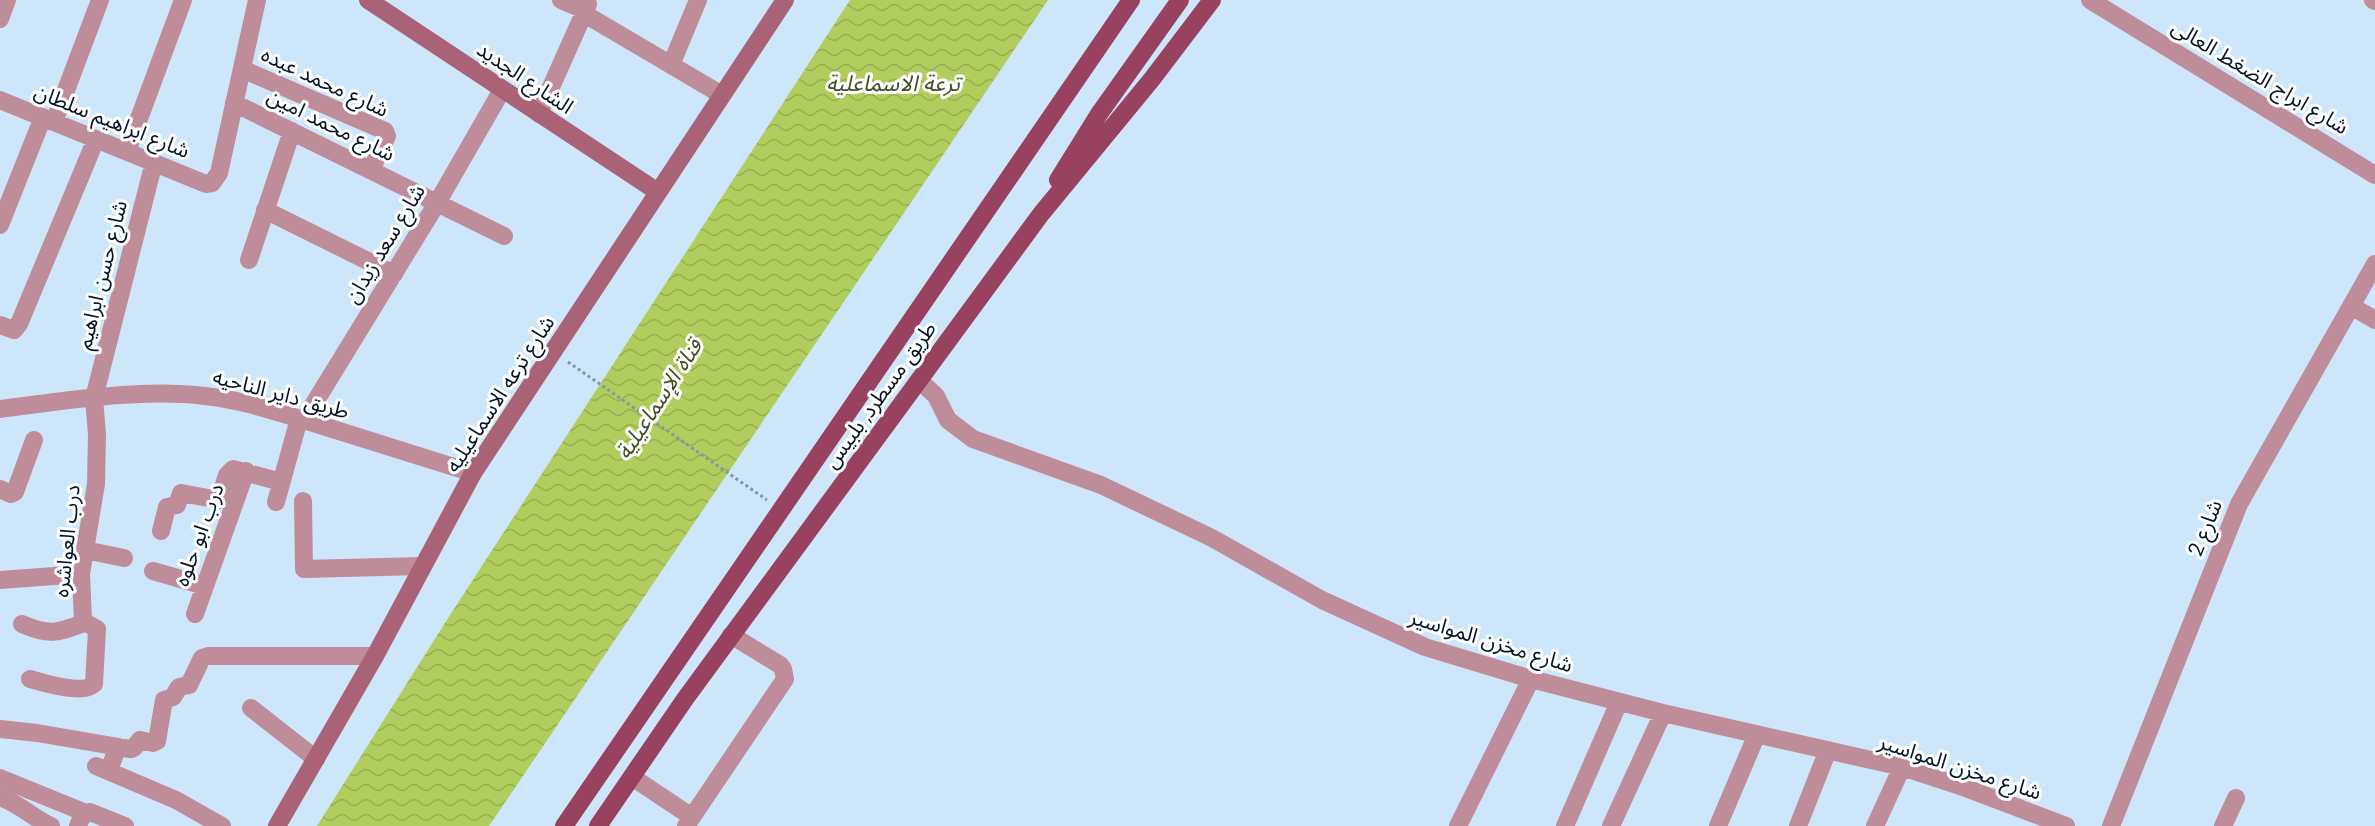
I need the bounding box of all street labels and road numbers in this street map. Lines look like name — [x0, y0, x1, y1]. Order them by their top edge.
street label: شارع ابراج الضغط العالى — [2166, 13, 2354, 142]
street label: الشارع الجديد — [471, 35, 579, 121]
street label: شارع محمد عبده — [256, 40, 393, 125]
street label: شارع ابراهيم سلطان — [30, 77, 194, 166]
street label: شارع محمد امين — [262, 82, 400, 169]
street label: شارع سعد زيدان — [338, 179, 433, 309]
street label: شارع حسن ابراهيم — [70, 197, 135, 353]
street label: شارع ترعه الاسماعيليه — [439, 310, 562, 478]
street label: طريق مسطرد, بلبيس — [817, 316, 943, 474]
street label: طريق داير الناحيه — [210, 362, 352, 426]
street label: درب ابو حلوه — [167, 480, 231, 590]
street label: درب العواشره — [47, 483, 87, 599]
street label: شارع 2 — [2181, 496, 2230, 561]
street label: شارع مخزن المواسير — [1405, 603, 1576, 680]
street label: شارع مخزن المواسير — [1874, 727, 2045, 807]

